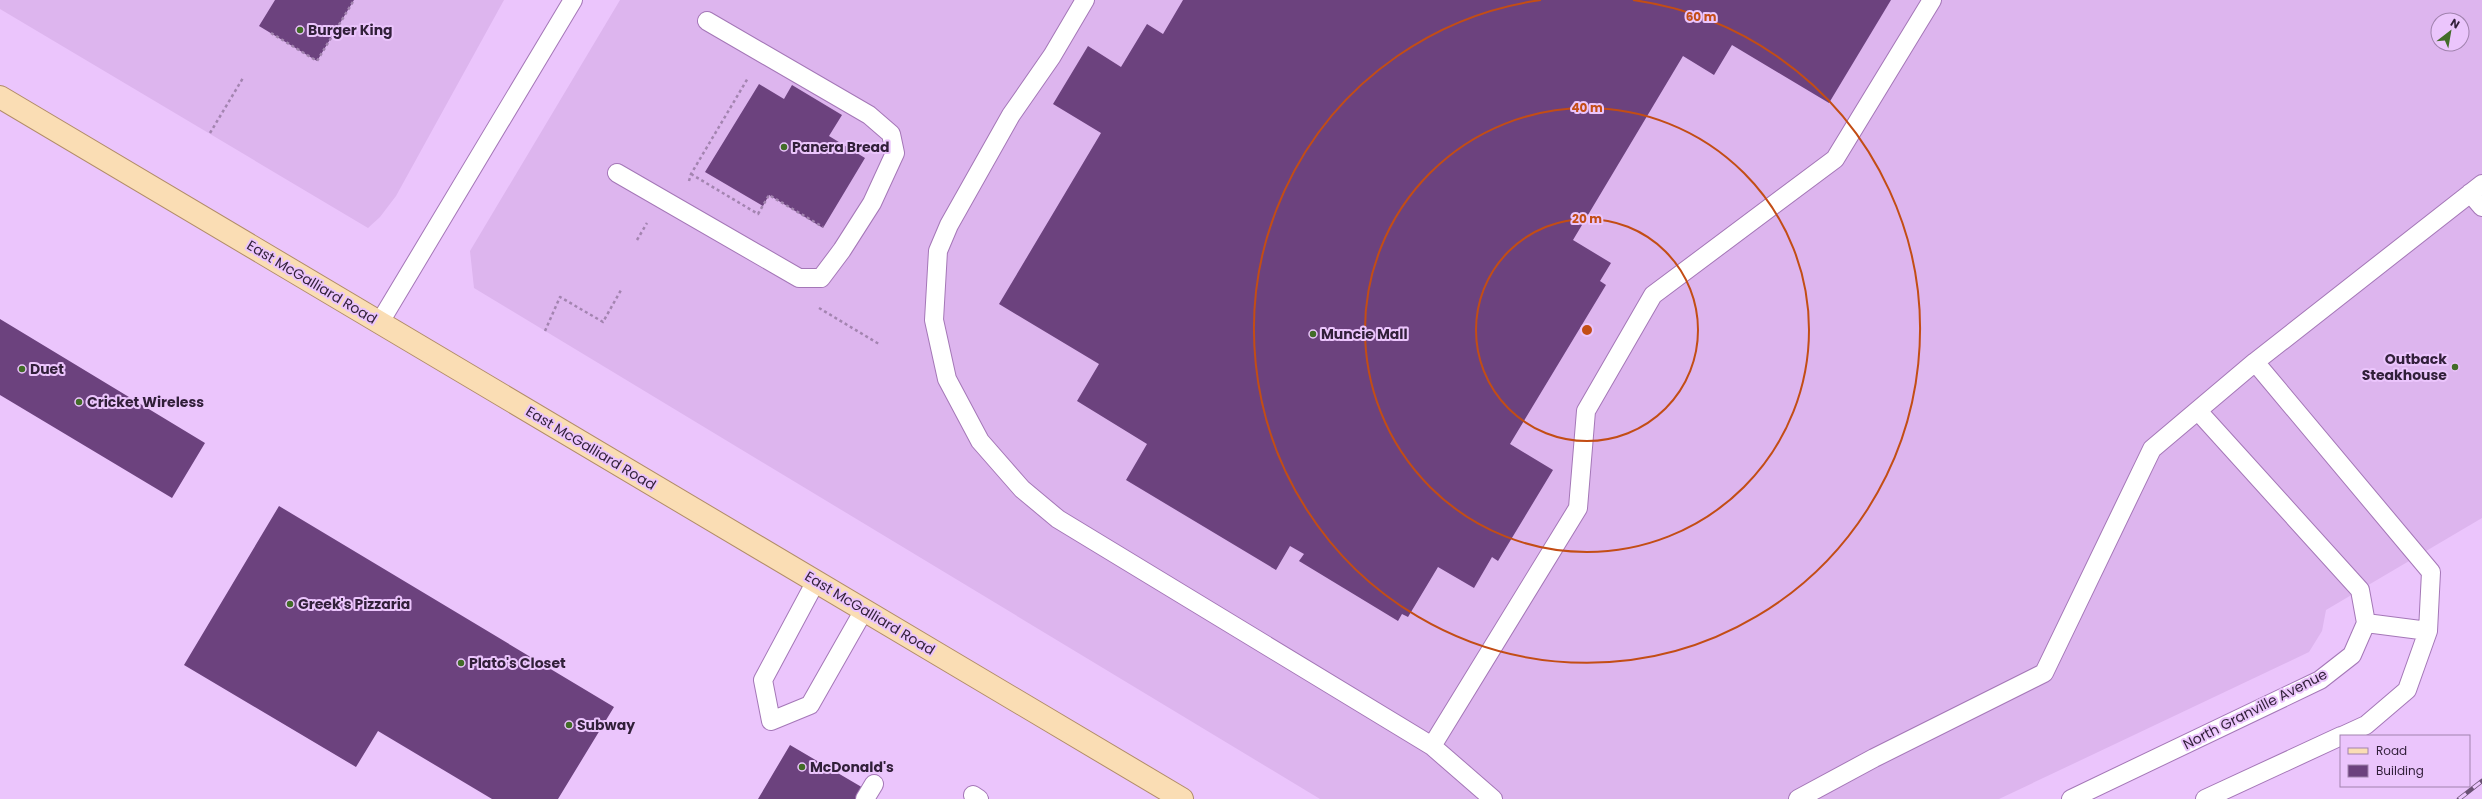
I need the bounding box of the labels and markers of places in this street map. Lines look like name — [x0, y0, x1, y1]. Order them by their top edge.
place label: Burger King — [308, 20, 393, 40]
marker: Burger King — [295, 25, 305, 35]
place label: Panera Bread — [792, 137, 890, 157]
marker: Panera Bread — [779, 142, 789, 152]
centre of rings — [1580, 323, 1594, 337]
place label: Muncie Mall — [1321, 324, 1408, 344]
marker: Muncie Mall — [1308, 329, 1318, 339]
place label: Outback Steakhouse — [2362, 349, 2447, 385]
place label: Duet — [30, 359, 64, 379]
marker: Outback Steakhouse — [2450, 362, 2460, 372]
marker: Duet — [17, 364, 27, 374]
place label: Cricket Wireless — [87, 392, 204, 412]
marker: Cricket Wireless — [74, 397, 84, 407]
place label: Greek's Pizzaria — [298, 594, 410, 614]
marker: Greek's Pizzaria — [285, 599, 295, 609]
place label: Plato's Closet — [469, 653, 566, 673]
marker: Plato's Closet — [456, 658, 466, 668]
place label: Subway — [577, 715, 635, 735]
marker: Subway — [564, 720, 574, 730]
place label: McDonald's — [810, 757, 894, 777]
marker: McDonald's — [797, 762, 807, 772]

